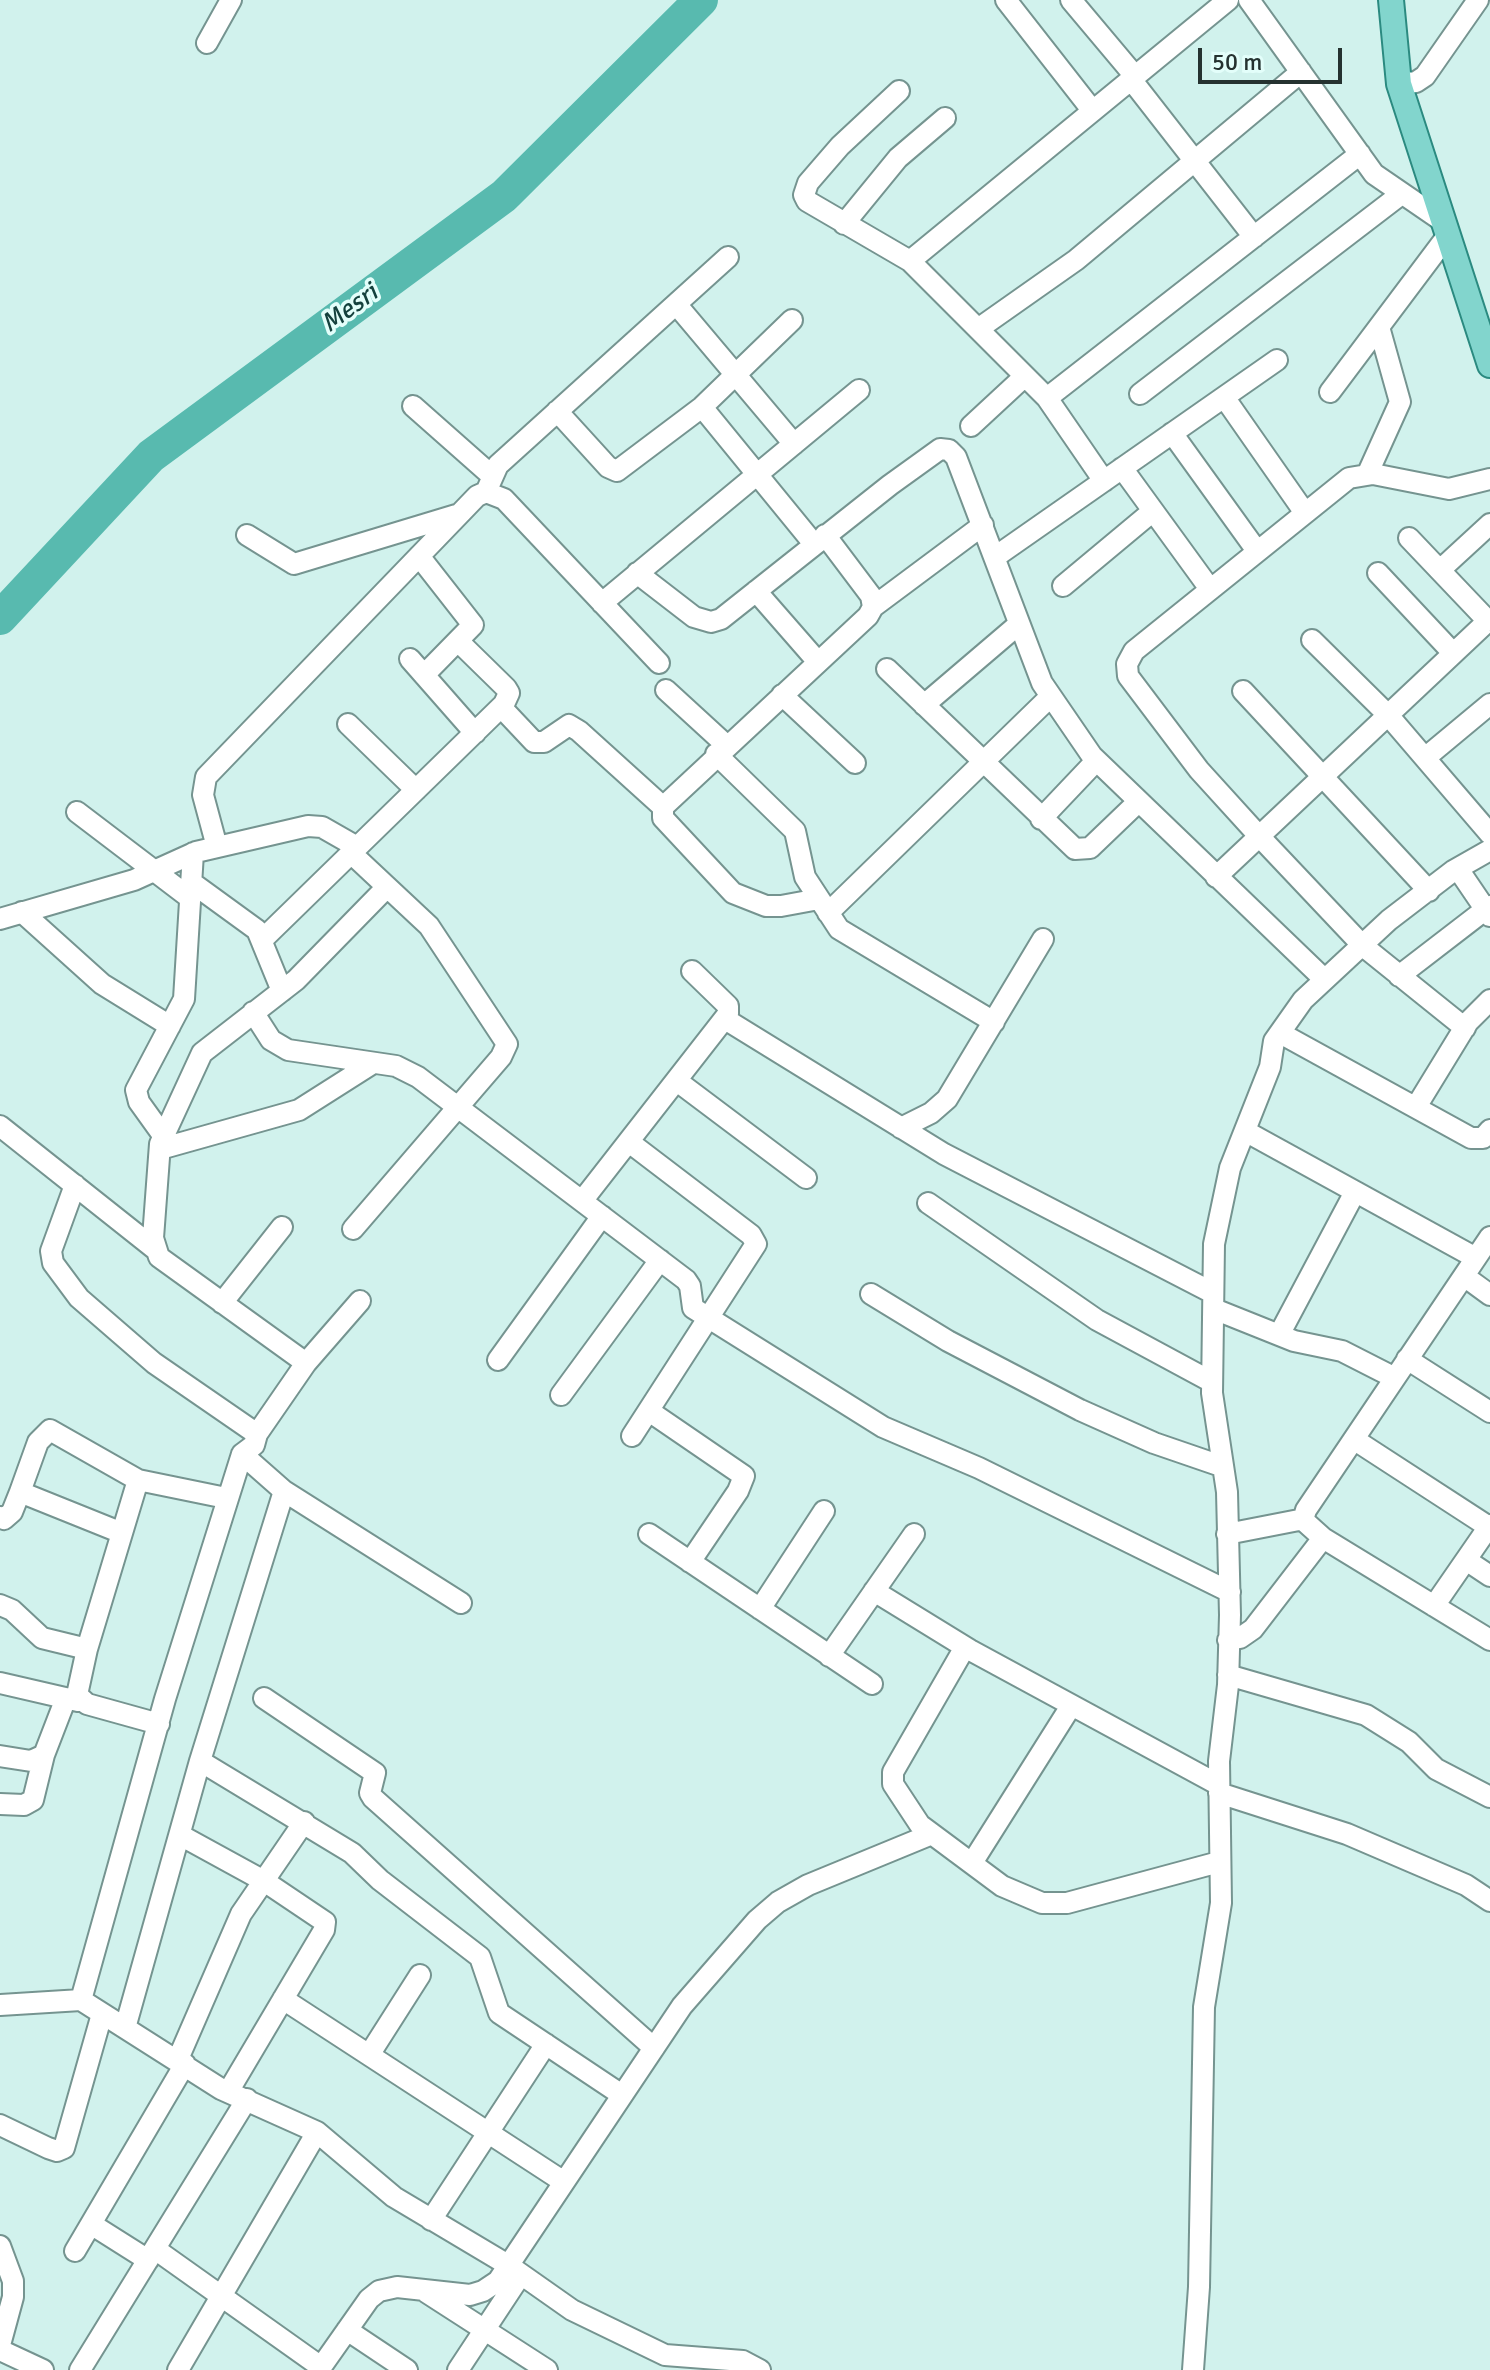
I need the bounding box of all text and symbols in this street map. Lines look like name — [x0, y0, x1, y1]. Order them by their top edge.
scale bar — [1202, 32, 1346, 82]
text: 50 m — [1212, 47, 1262, 77]
water label: Mesri — [316, 278, 384, 340]

